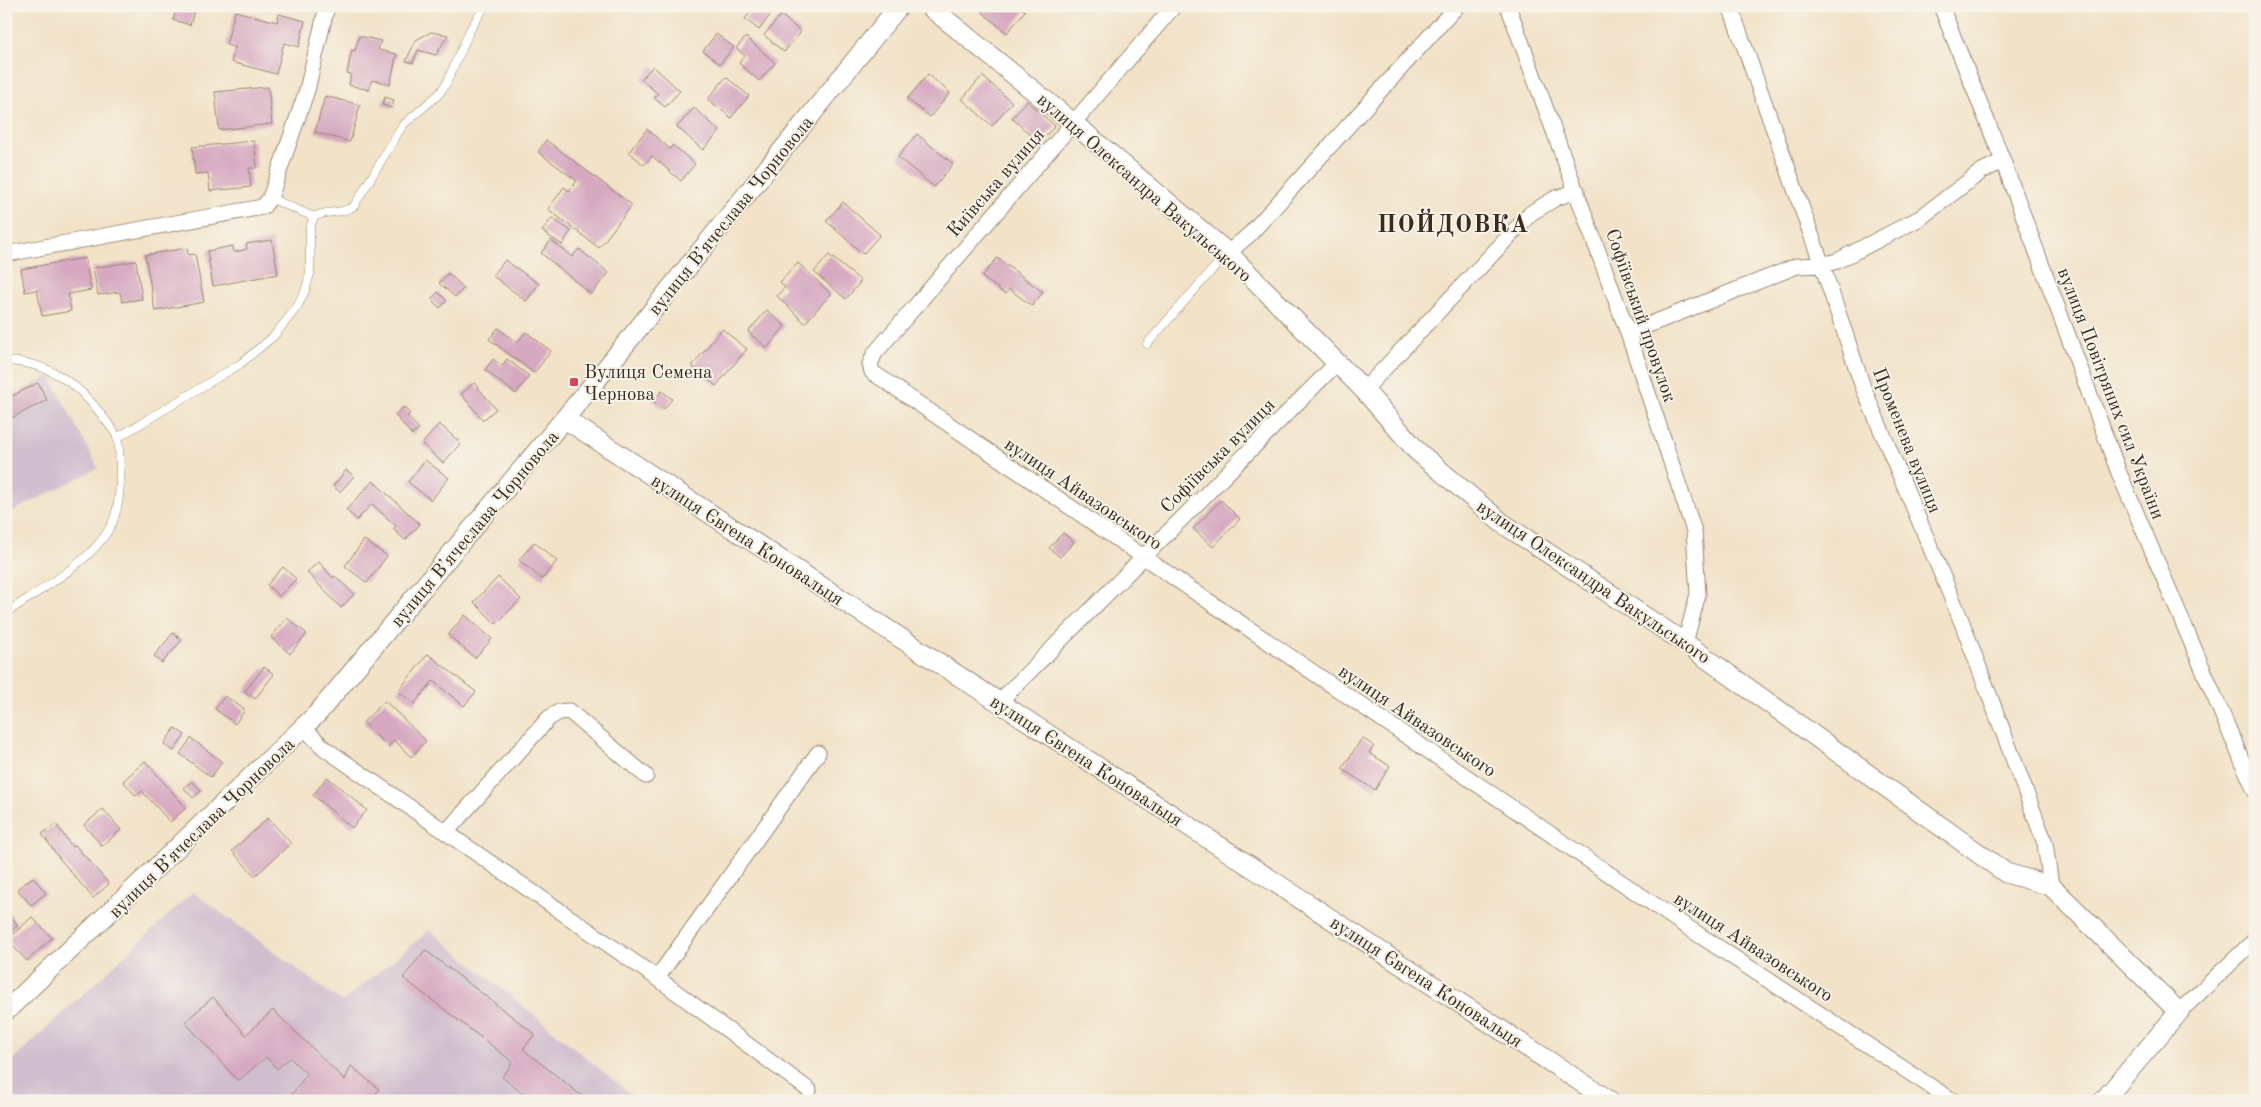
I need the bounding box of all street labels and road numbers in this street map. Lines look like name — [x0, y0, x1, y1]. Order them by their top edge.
street label: вулиця Олександра Вакульського — [1033, 91, 1254, 287]
street label: вулиця Вʼячеслава Чорновола — [646, 113, 818, 320]
street label: Київська вулиця — [945, 126, 1049, 242]
street label: Софіївський провулок — [1601, 227, 1678, 405]
street label: вулиця Повітряних сил України — [2053, 265, 2167, 522]
street label: Променева вулиця — [1868, 365, 1944, 517]
street label: Софіївська вулиця — [1158, 396, 1280, 518]
street label: вулиця Вʼячеслава Чорновола — [388, 427, 564, 632]
street label: вулиця Айвазовського — [1000, 435, 1165, 555]
street label: вулиця Євгена Коновальця — [647, 472, 846, 610]
street label: вулиця Олександра Вакульського — [1472, 498, 1713, 668]
street label: вулиця Айвазовського — [1334, 662, 1499, 782]
street label: вулиця Євгена Коновальця — [986, 693, 1185, 831]
street label: вулиця Вʼячеслава Чорновола — [106, 735, 300, 923]
street label: вулиця Айвазовського — [1670, 890, 1836, 1007]
street label: вулиця Євгена Коновальця — [1326, 914, 1525, 1052]

